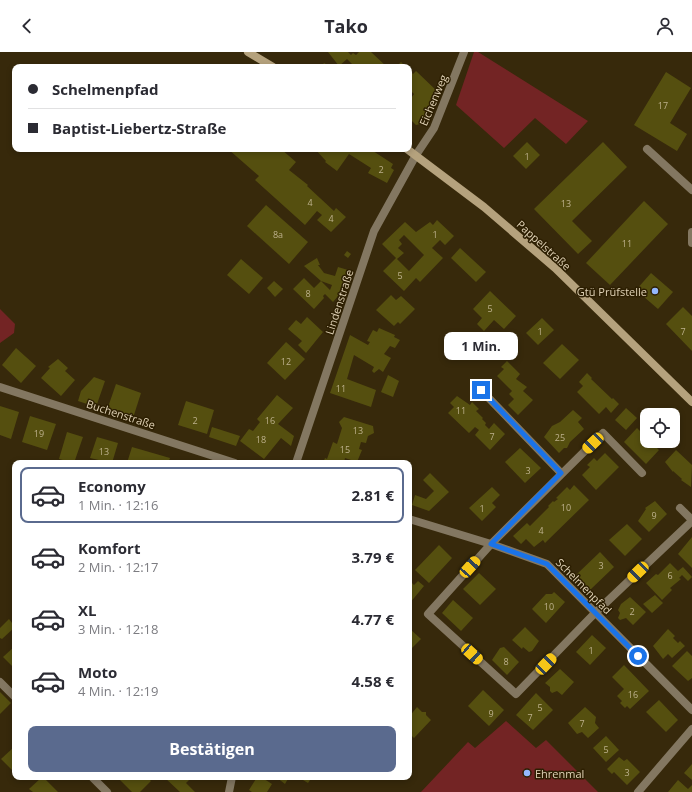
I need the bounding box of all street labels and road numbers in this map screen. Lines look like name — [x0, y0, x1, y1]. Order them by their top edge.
street label: Eichenweg — [415, 72, 451, 128]
street label: Pappelstraße — [514, 217, 574, 273]
street label: Lindenstraße — [321, 267, 357, 337]
street label: Buchenstraße — [85, 396, 157, 432]
street label: Schelmenpfad — [553, 555, 615, 617]

